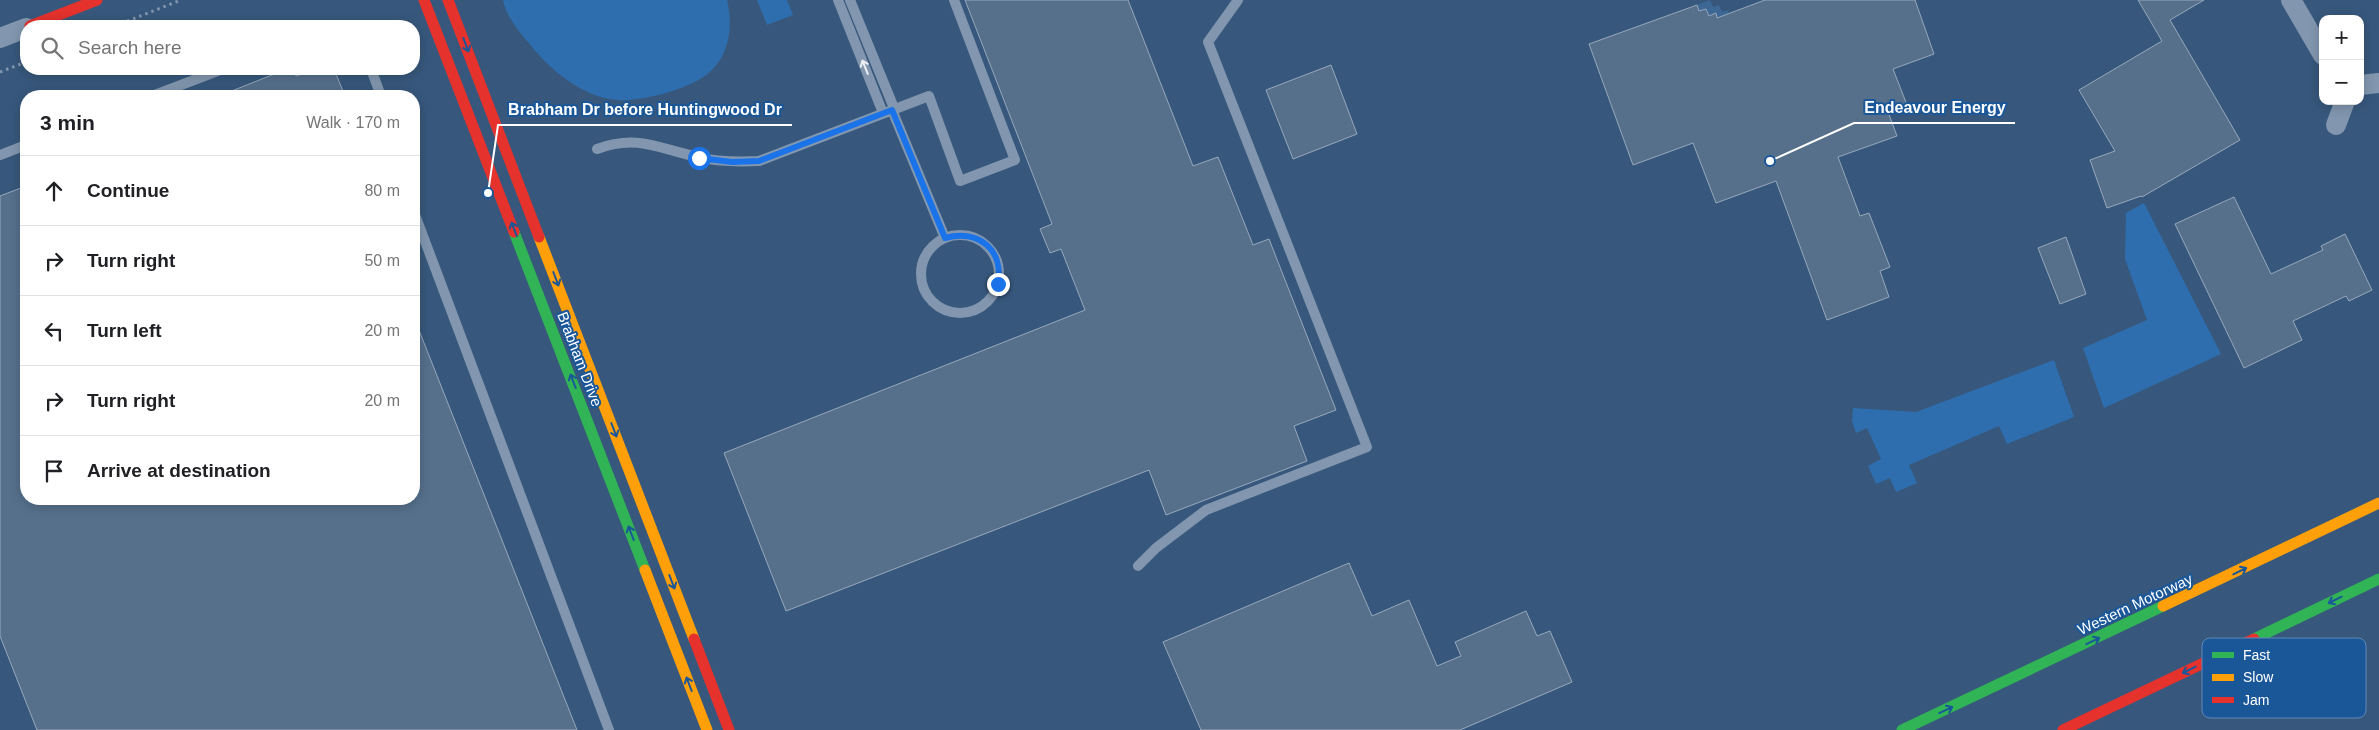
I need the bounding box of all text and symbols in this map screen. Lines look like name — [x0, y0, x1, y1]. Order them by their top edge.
map controls — [2319, 15, 2364, 105]
button: + — [2319, 15, 2364, 60]
search box — [20, 20, 420, 75]
icon: search — [38, 34, 66, 62]
text: Search here — [78, 37, 182, 58]
one-way arrow — [462, 37, 471, 53]
one-way arrow — [860, 60, 869, 76]
button: − — [2319, 60, 2364, 105]
callout: Endeavour Energy — [1854, 92, 2015, 123]
callout: Brabham Dr before Huntingwood Dr — [498, 94, 792, 125]
text: Endeavour Energy — [1864, 99, 2006, 116]
text: Brabham Dr before Huntingwood Dr — [508, 101, 782, 118]
text: 3 min — [40, 111, 95, 134]
text: Walk · 170 m — [306, 114, 400, 131]
route start — [688, 147, 711, 170]
icon: ahead — [40, 177, 68, 205]
text: Continue — [87, 180, 169, 201]
text: 80 m — [364, 182, 400, 199]
one-way arrow — [509, 222, 518, 237]
icon: right — [40, 247, 68, 275]
text: Turn right — [87, 250, 175, 271]
text: 50 m — [364, 252, 400, 269]
one-way arrow — [551, 271, 561, 286]
route end — [987, 273, 1010, 296]
street label: Brabham Drive — [554, 309, 606, 409]
icon: left — [40, 317, 68, 345]
text: Turn left — [87, 320, 162, 341]
text: 20 m — [364, 322, 400, 339]
one-way arrow — [568, 374, 577, 389]
icon: right — [40, 387, 68, 415]
text: Turn right — [87, 390, 175, 411]
text: 20 m — [364, 392, 400, 409]
one-way arrow — [610, 422, 619, 438]
icon: arrive — [40, 457, 68, 485]
text: Arrive at destination — [87, 460, 271, 481]
one-way arrow — [626, 526, 635, 541]
one-way arrow — [2232, 565, 2247, 575]
street label: Western Motorway — [2075, 570, 2196, 638]
one-way arrow — [668, 574, 677, 589]
one-way arrow — [2328, 596, 2343, 606]
one-way arrow — [2085, 635, 2100, 645]
legend — [2202, 638, 2366, 718]
text: Fast — [2243, 647, 2270, 663]
one-way arrow — [2181, 666, 2196, 676]
text: Slow — [2243, 669, 2274, 685]
one-way arrow — [684, 677, 693, 692]
text: Jam — [2243, 692, 2269, 708]
one-way arrow — [1938, 704, 1953, 714]

